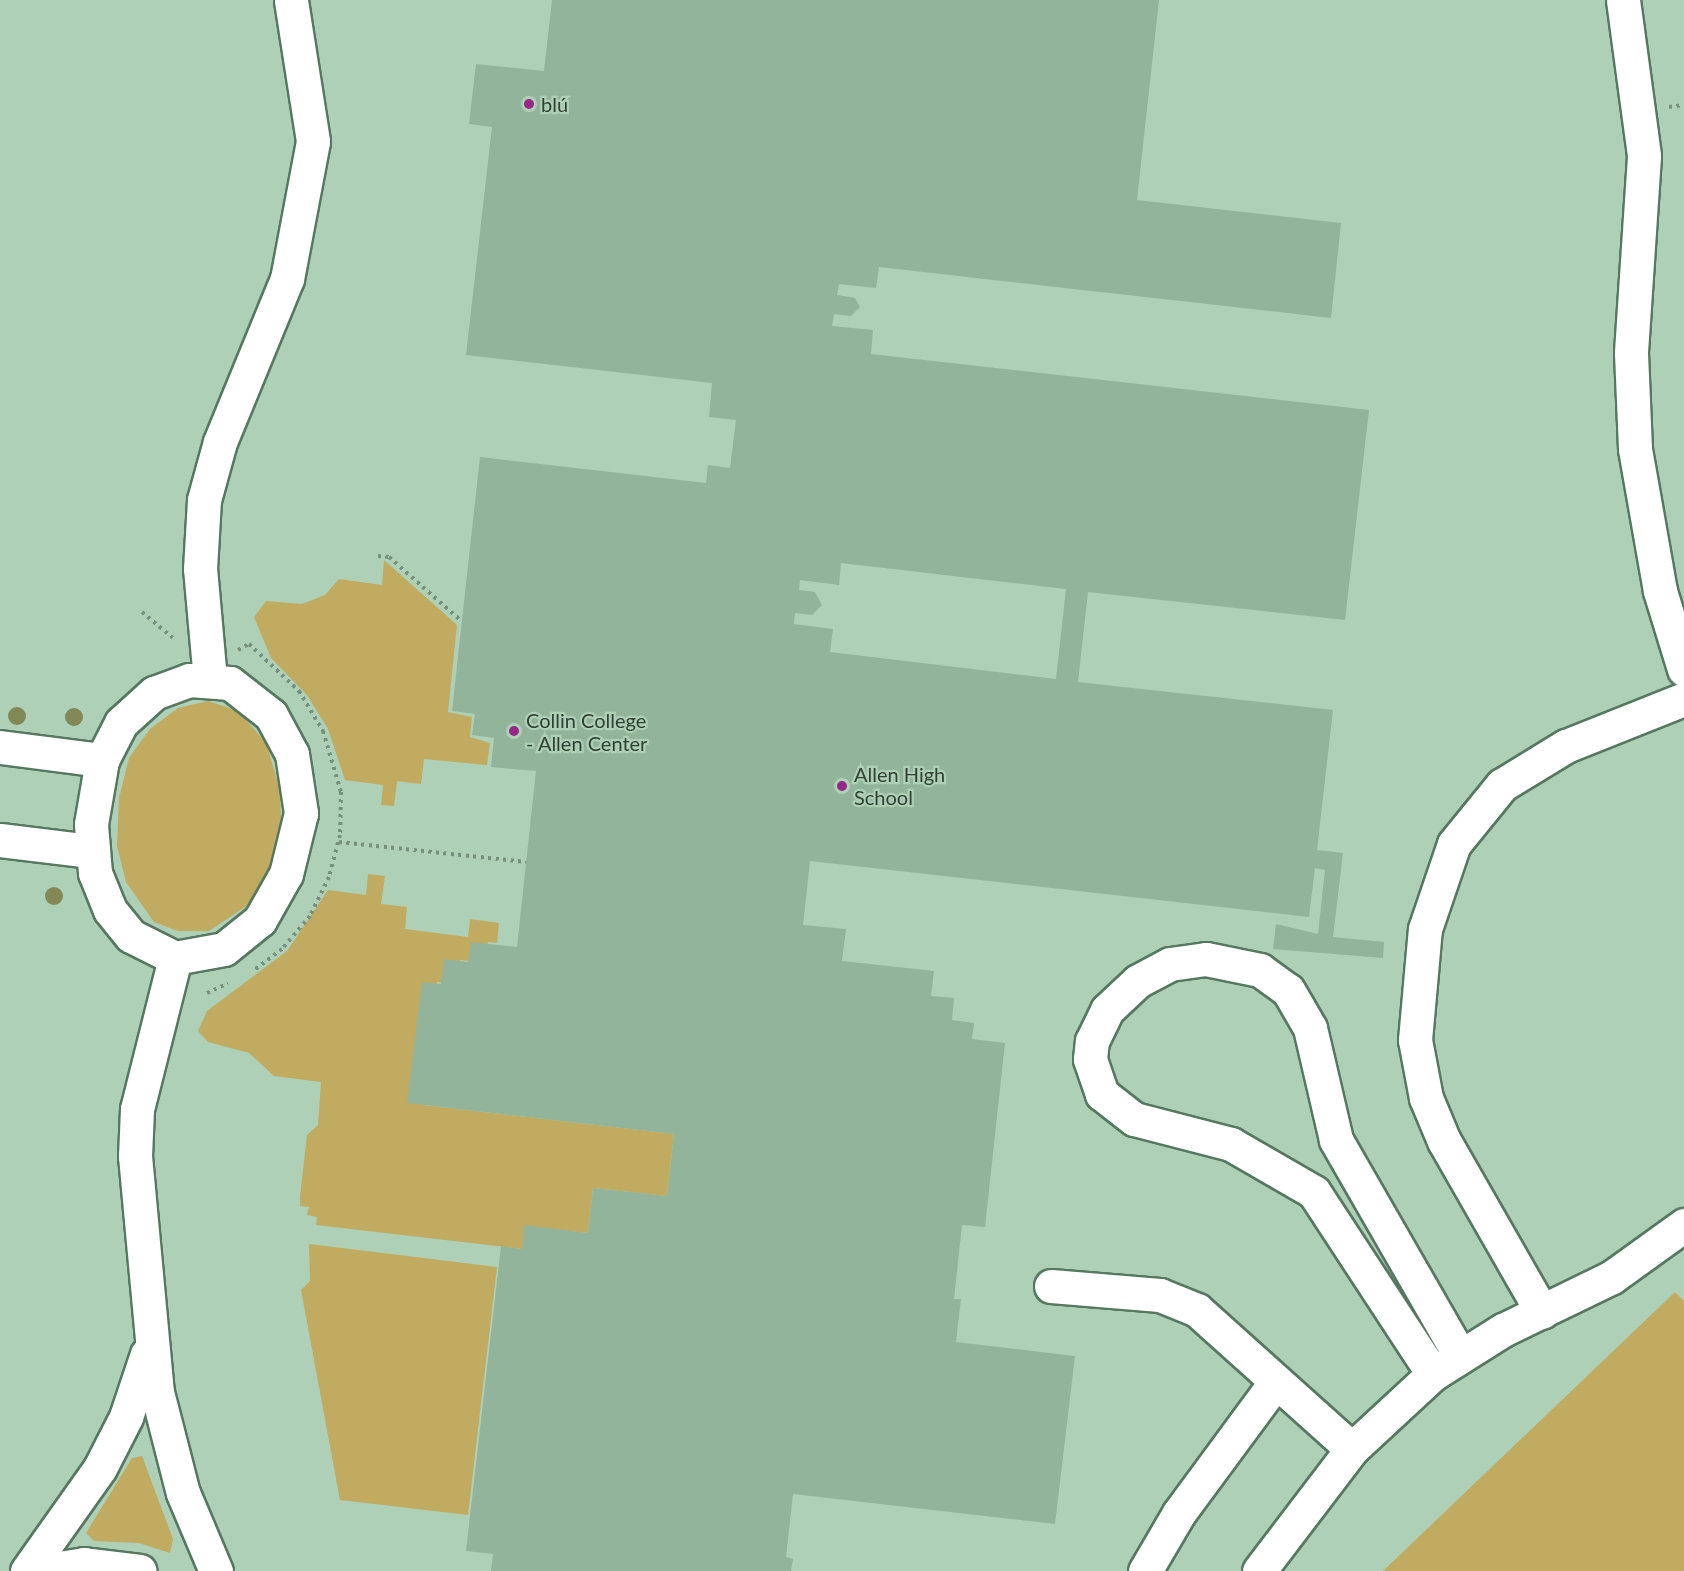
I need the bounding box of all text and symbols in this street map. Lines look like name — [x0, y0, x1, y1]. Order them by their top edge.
place label: blú — [541, 92, 568, 116]
marker: blú — [522, 97, 536, 111]
place label: Collin College - Allen Center — [526, 708, 648, 755]
marker: Collin College - Allen Center — [507, 724, 521, 738]
place label: Allen High School — [854, 762, 945, 809]
marker: Allen High School — [835, 779, 849, 793]

